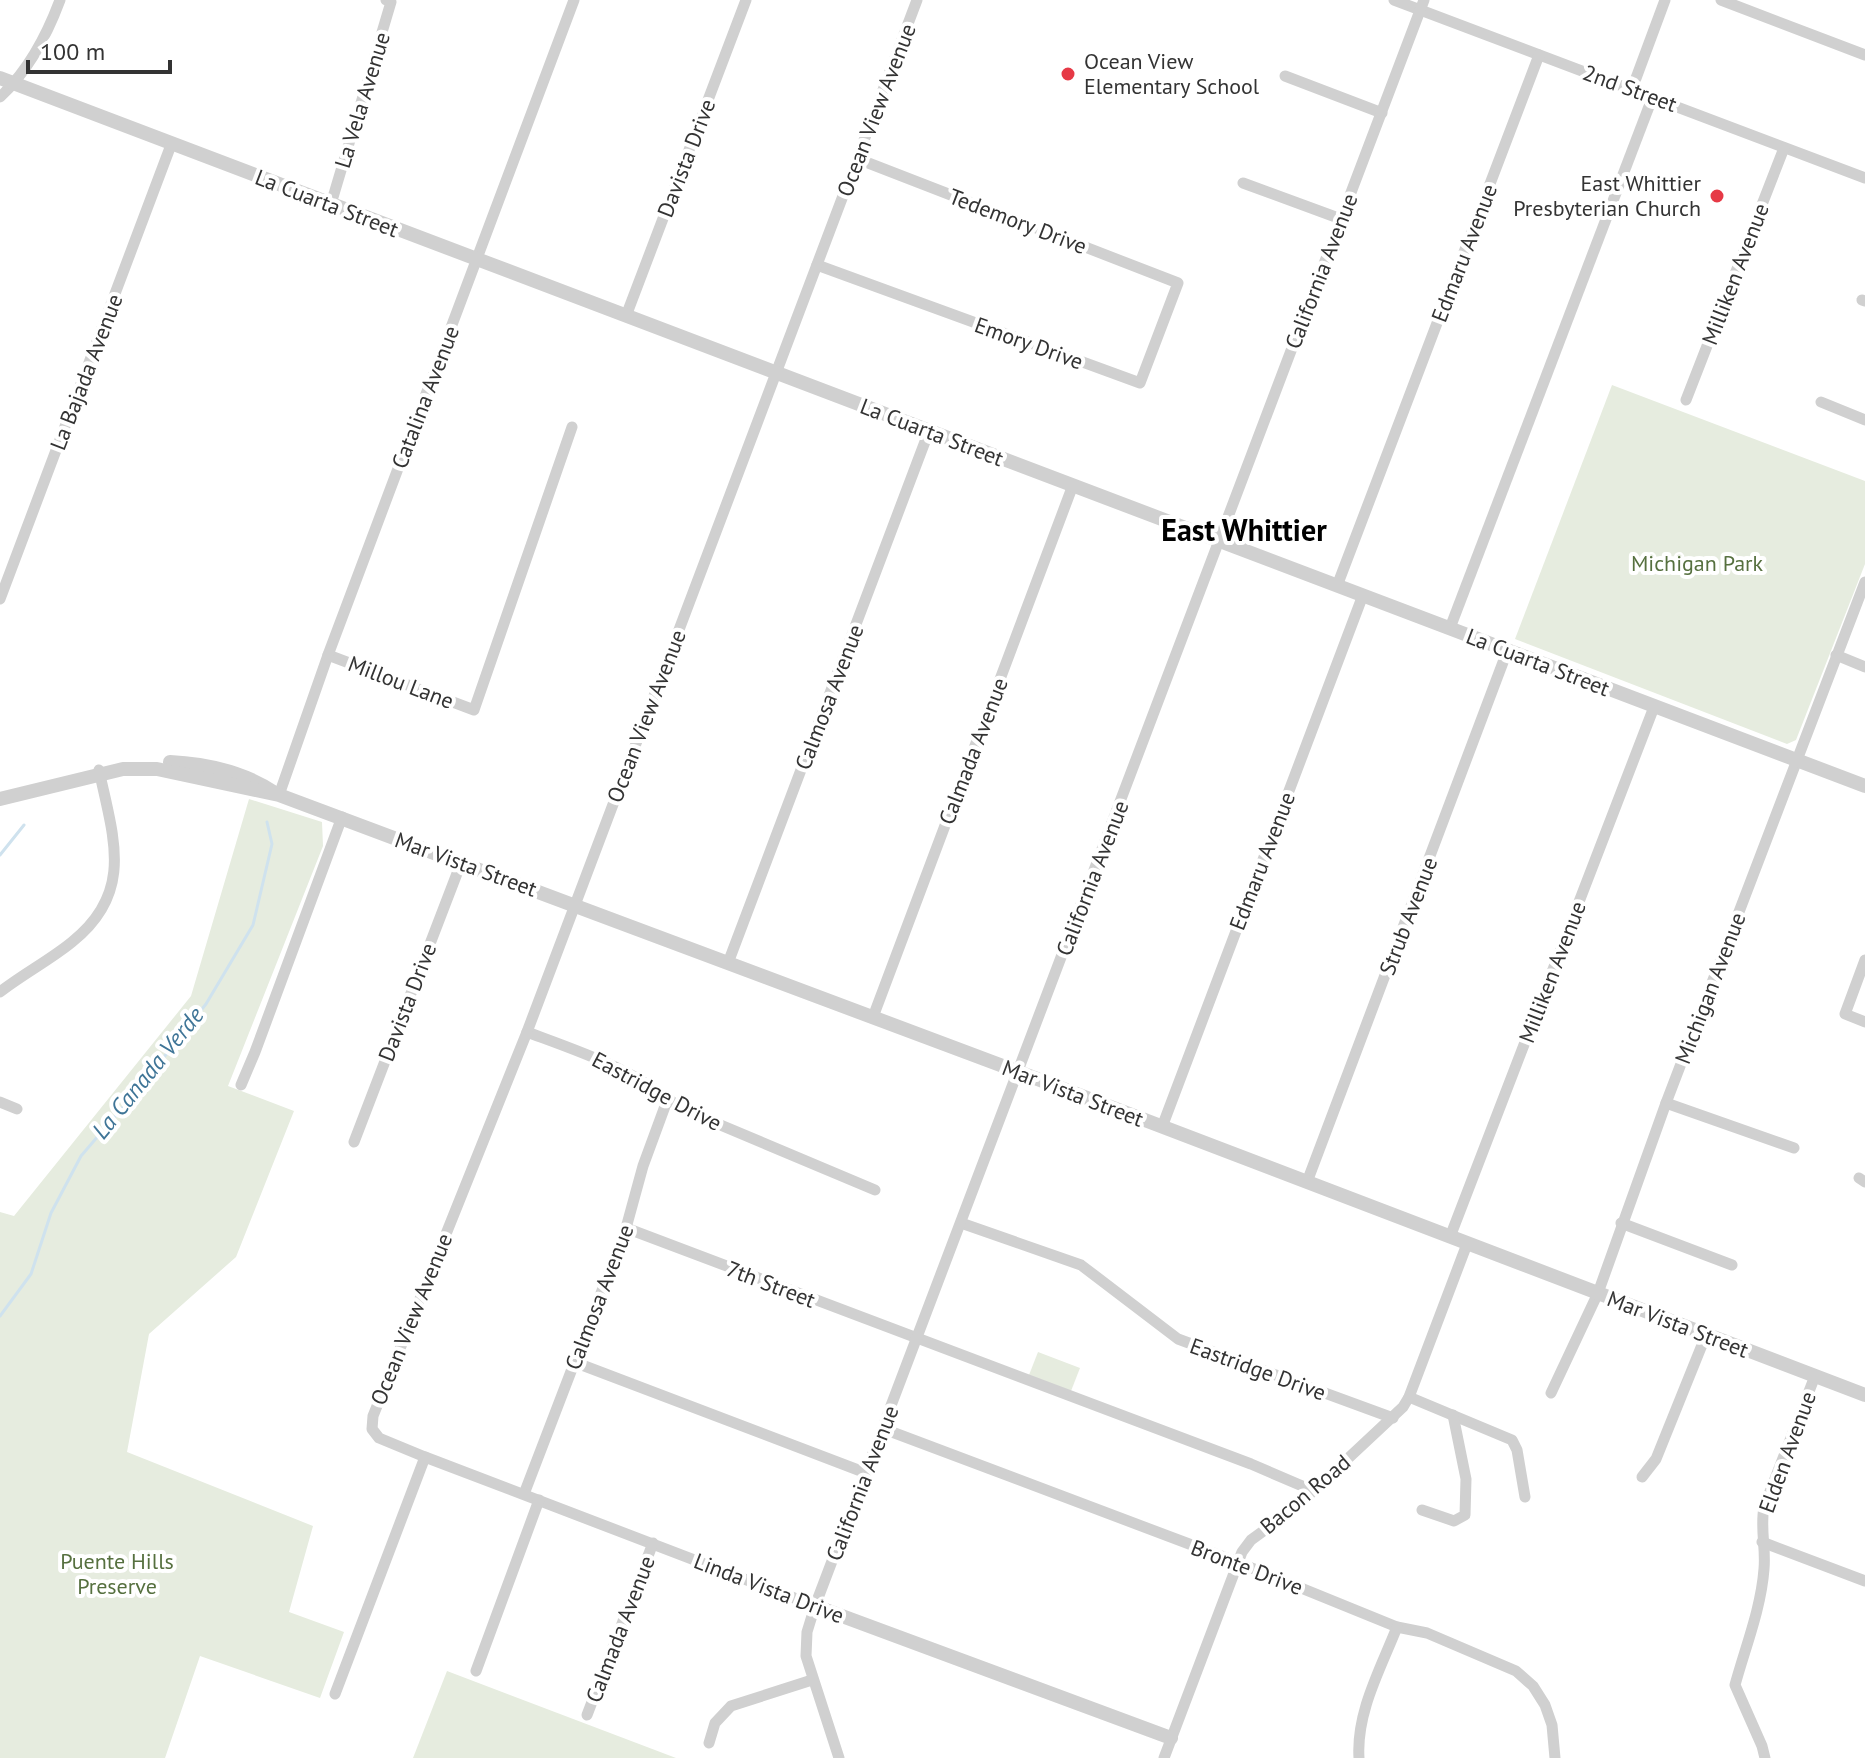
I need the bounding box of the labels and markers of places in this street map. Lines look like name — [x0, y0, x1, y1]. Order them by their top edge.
place label: Ocean View Elementary School — [1084, 47, 1260, 100]
marker: Ocean View Elementary School — [1059, 65, 1077, 83]
place label: East Whittier Presbyterian Church — [1513, 169, 1702, 222]
marker: East Whittier Presbyterian Church — [1708, 187, 1726, 205]

